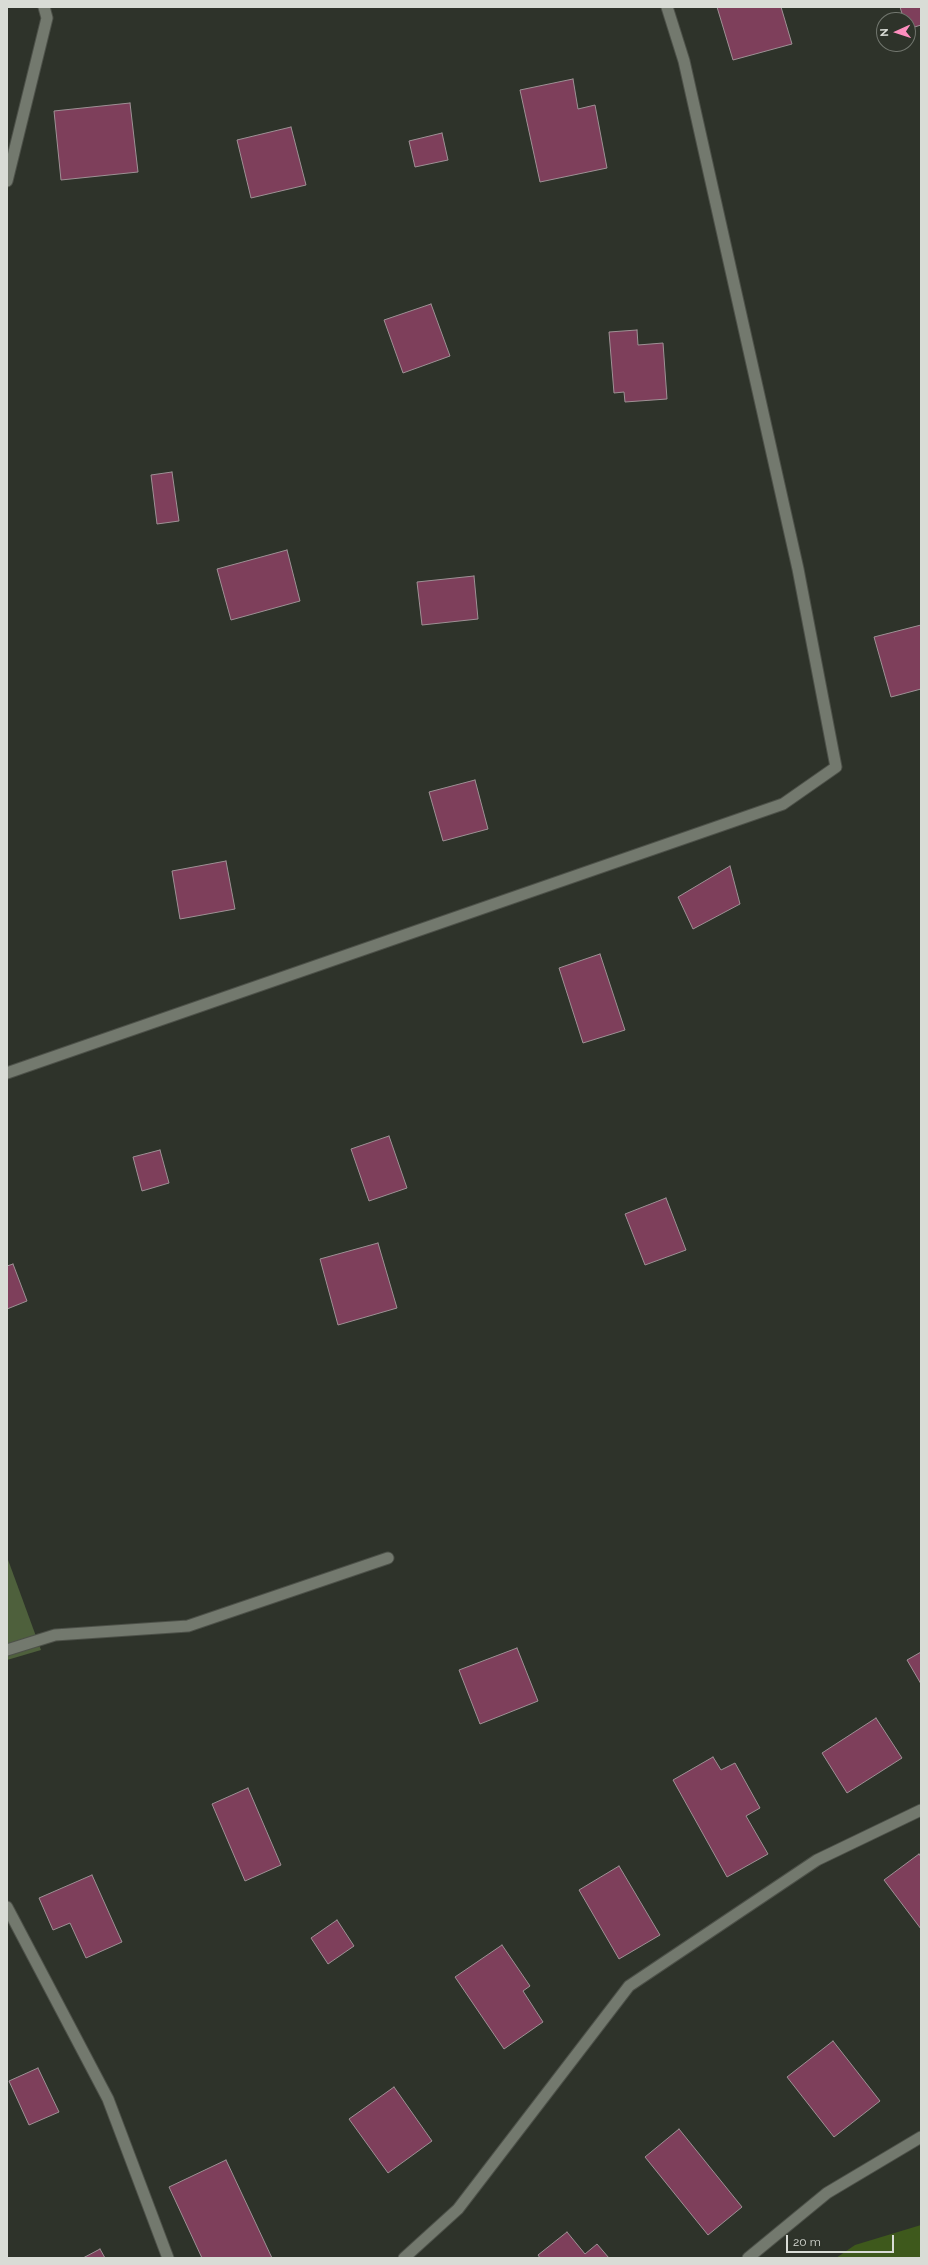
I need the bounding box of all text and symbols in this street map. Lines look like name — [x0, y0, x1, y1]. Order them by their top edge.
north arrow — [876, 12, 916, 52]
text: N — [878, 28, 891, 37]
scale bar — [788, 2227, 896, 2253]
text: 20 m — [793, 2235, 821, 2249]

